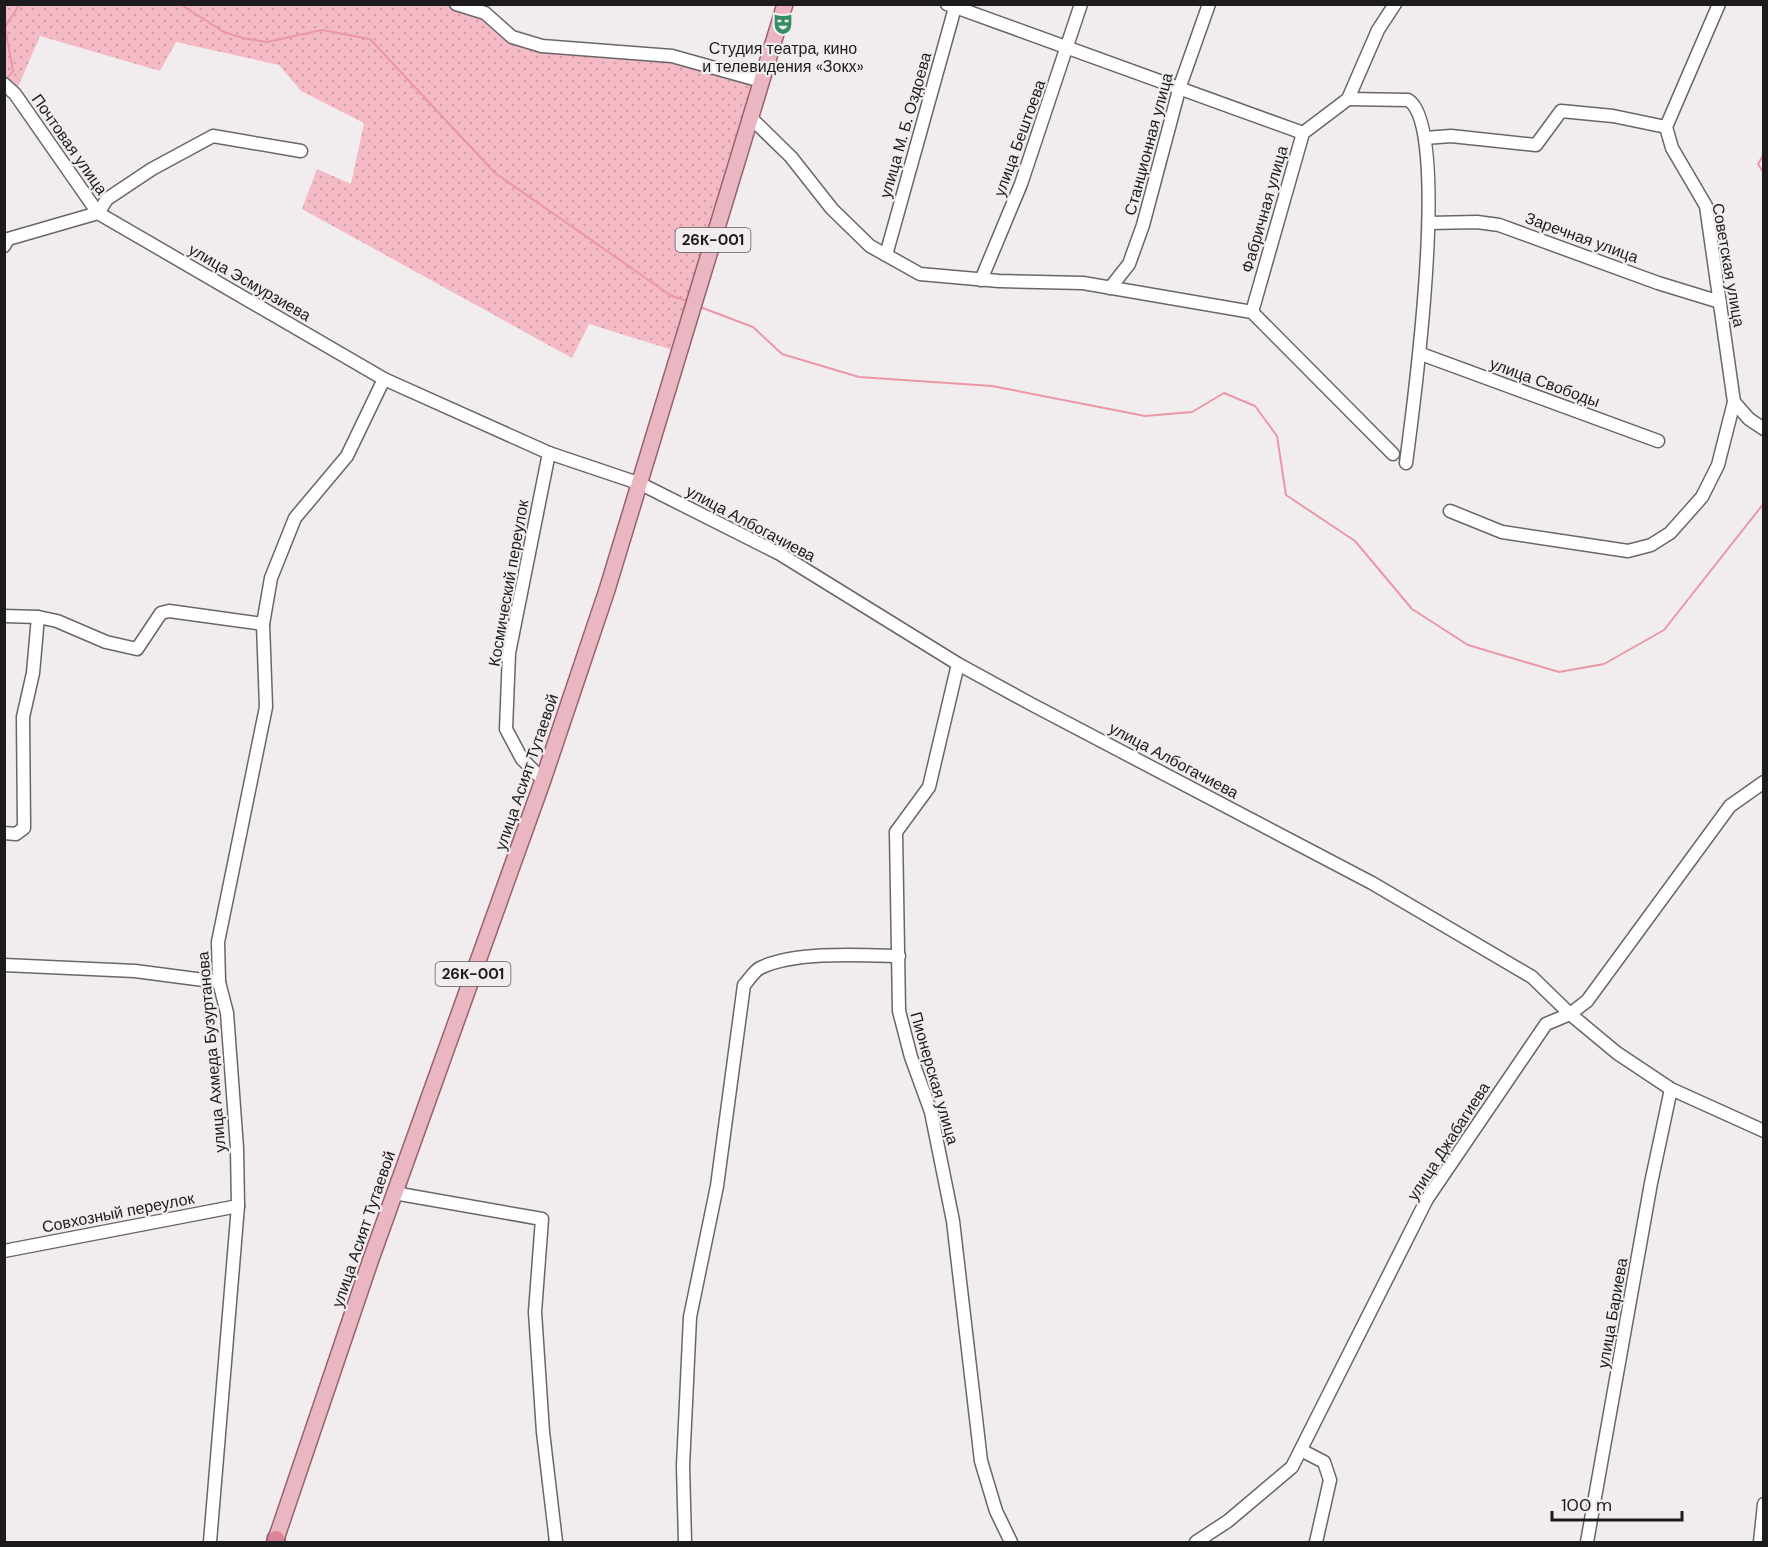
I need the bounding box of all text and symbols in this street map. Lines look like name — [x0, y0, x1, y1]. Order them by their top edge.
theatre icon: Студия театра, кино и телевидения «Зокх» — [771, 12, 795, 36]
place label: Студия театра, кино и телевидения «Зокх» — [702, 38, 864, 77]
street label: улица М. Б. Оздоева — [875, 50, 936, 200]
street label: Станционная улица — [1119, 70, 1178, 218]
street label: улица Бештоева — [989, 77, 1050, 199]
street label: Почтовая улица — [27, 90, 112, 199]
street label: Фабричная улица — [1236, 143, 1293, 275]
street label: Советская улица — [1707, 201, 1750, 329]
street label: Заречная улица — [1522, 207, 1641, 268]
road number: 26К-001 — [676, 228, 750, 252]
street label: улица Эсмурзиева — [185, 239, 315, 326]
street label: улица Свободы — [1487, 353, 1603, 412]
street label: улица Албогачиева — [682, 480, 819, 566]
street label: Космический переулок — [483, 497, 534, 668]
street label: улица Асият Тутаевой — [490, 691, 563, 853]
street label: улица Албогачиева — [1105, 717, 1242, 803]
street label: улица Ахмеда Бузуртанова — [192, 951, 231, 1153]
road number: 26К-001 — [436, 962, 510, 986]
street label: Пионерская улица — [906, 1009, 964, 1147]
street label: улица Джабагиева — [1402, 1078, 1495, 1205]
street label: улица Асият Тутаевой — [327, 1148, 400, 1310]
street label: Совхозный переулок — [40, 1187, 197, 1238]
street label: улица Бариева — [1592, 1256, 1633, 1370]
scale bar — [1552, 1484, 1682, 1522]
text: 100 m — [1561, 1493, 1612, 1517]

